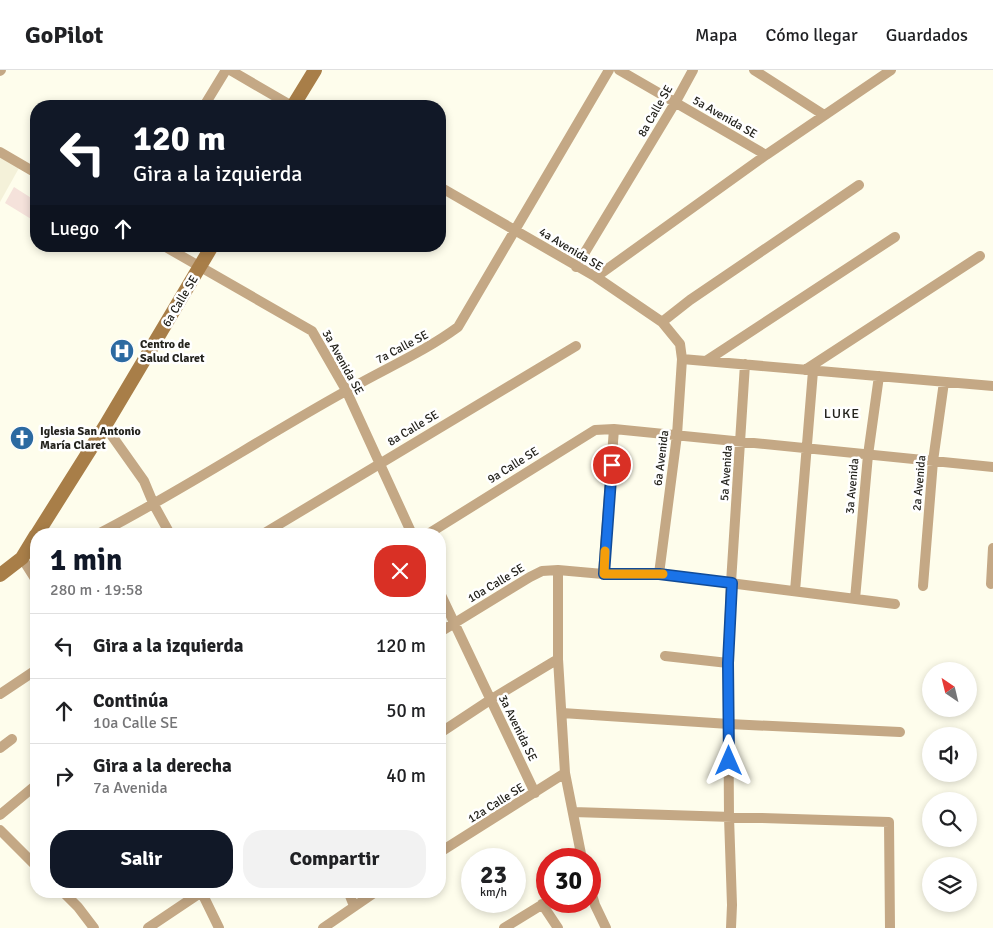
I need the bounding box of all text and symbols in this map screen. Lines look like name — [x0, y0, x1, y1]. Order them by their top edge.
text: GoPilot — [25, 20, 103, 50]
text: Mapa — [695, 24, 737, 46]
text: Cómo llegar — [765, 24, 858, 46]
text: Guardados — [886, 24, 968, 46]
street label: 8a Calle SE — [635, 82, 676, 140]
street label: 5a Avenida SE — [690, 93, 760, 142]
text: 120 m — [133, 117, 226, 160]
icon: left — [50, 120, 115, 185]
text: Gira a la izquierda — [133, 160, 302, 187]
icon: ahead — [109, 215, 137, 243]
text: Luego — [50, 217, 99, 241]
street label: 4a Avenida SE — [536, 224, 606, 275]
street label: 6a Calle SE — [159, 273, 202, 330]
street label: 3a Avenida SE — [319, 327, 367, 398]
street label: 7a Calle SE — [373, 327, 431, 368]
place label: Centro de Salud Claret — [140, 337, 205, 366]
hospital icon: Centro de Salud Claret — [109, 338, 135, 364]
district label: LUKE — [824, 405, 860, 422]
street label: 8a Calle SE — [385, 407, 442, 450]
place label: Iglesia San Antonio María Claret — [40, 424, 141, 453]
church icon: Iglesia San Antonio María Claret — [9, 425, 35, 451]
street label: 6a Avenida — [651, 429, 672, 487]
street label: 9a Calle SE — [485, 444, 542, 487]
pin — [591, 444, 633, 486]
street label: 5a Avenida — [717, 445, 736, 501]
icon: arrive — [598, 451, 626, 479]
street label: 2a Avenida — [910, 455, 929, 512]
street label: 3a Avenida — [843, 458, 862, 515]
text: 1 min — [50, 542, 122, 579]
button: close — [374, 545, 426, 597]
street label: 10a Calle SE — [465, 560, 528, 606]
text: 280 m · 19:58 — [50, 580, 143, 600]
icon: left — [50, 632, 78, 660]
text: Gira a la izquierda — [93, 634, 243, 658]
text: 120 m — [376, 634, 426, 658]
north arrow — [922, 662, 978, 718]
map controls — [922, 662, 977, 912]
text: Continúa — [93, 689, 168, 713]
street label: 3a Avenida SE — [495, 693, 540, 764]
icon: ahead — [50, 697, 78, 725]
text: 50 m — [386, 699, 426, 723]
text: 10a Calle SE — [93, 713, 178, 733]
button: sound — [922, 727, 977, 782]
position arrow — [702, 734, 754, 786]
text: Gira a la derecha — [93, 754, 232, 778]
icon: right — [50, 762, 78, 790]
text: 40 m — [386, 764, 426, 788]
text: 7a Avenida — [93, 778, 168, 798]
street label: 12a Calle SE — [465, 780, 527, 827]
button: search — [922, 792, 977, 847]
button: Salir — [50, 830, 233, 888]
button: Compartir — [243, 830, 426, 888]
speed limit sign: 30 — [536, 848, 601, 913]
button: layers — [922, 857, 977, 912]
text: 23 — [480, 859, 507, 890]
text: km/h — [480, 885, 507, 900]

